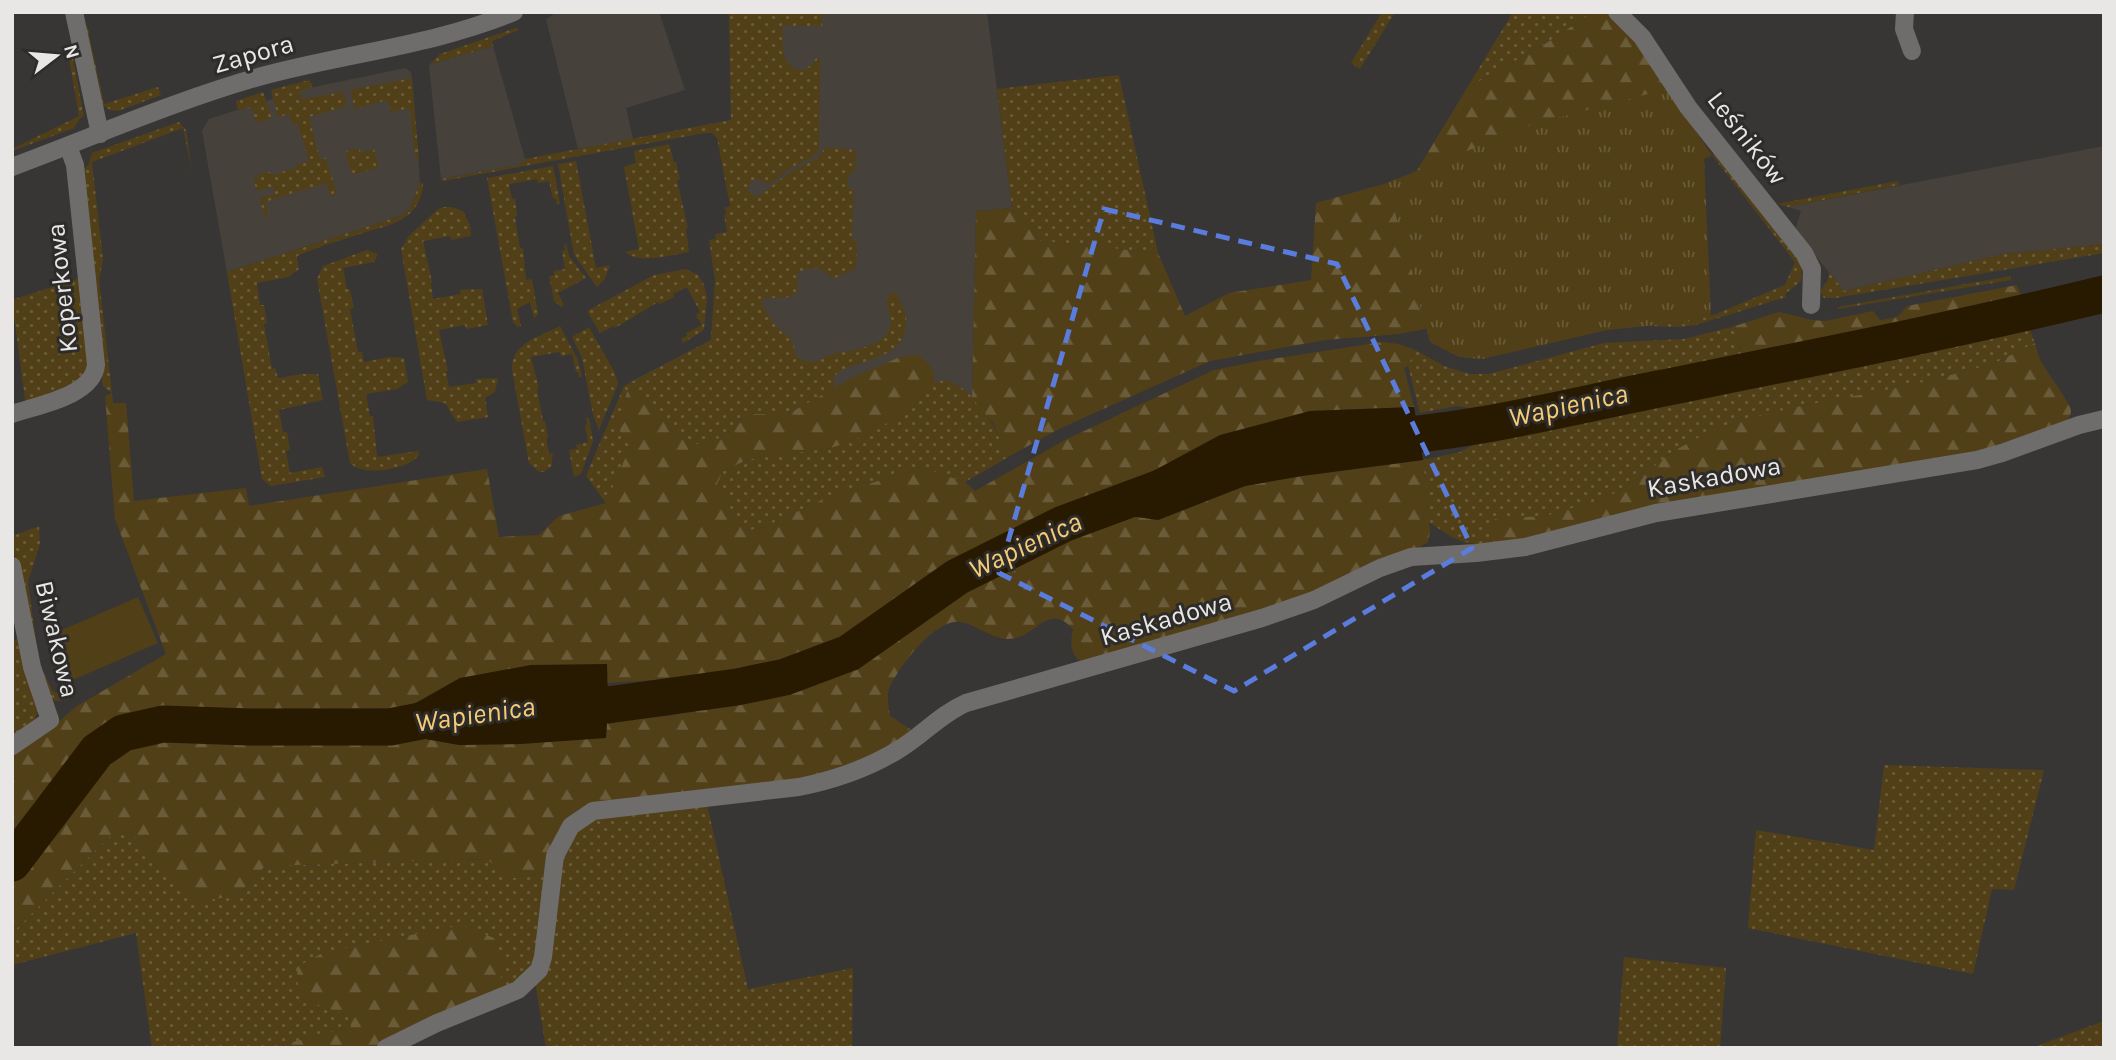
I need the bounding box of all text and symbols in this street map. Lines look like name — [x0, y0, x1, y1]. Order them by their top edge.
north arrow — [21, 21, 91, 91]
street label: Zapora — [209, 28, 297, 80]
text: N — [59, 42, 84, 61]
street label: Leśników — [1701, 85, 1793, 191]
street label: Koperkowa — [40, 222, 84, 354]
water label: Wapienica — [1505, 376, 1631, 434]
street label: Kaskadowa — [1645, 450, 1783, 504]
water label: Wapienica — [963, 504, 1087, 586]
street label: Biwakowa — [29, 578, 85, 700]
street label: Kaskadowa — [1097, 585, 1235, 653]
water label: Wapienica — [413, 689, 537, 739]

